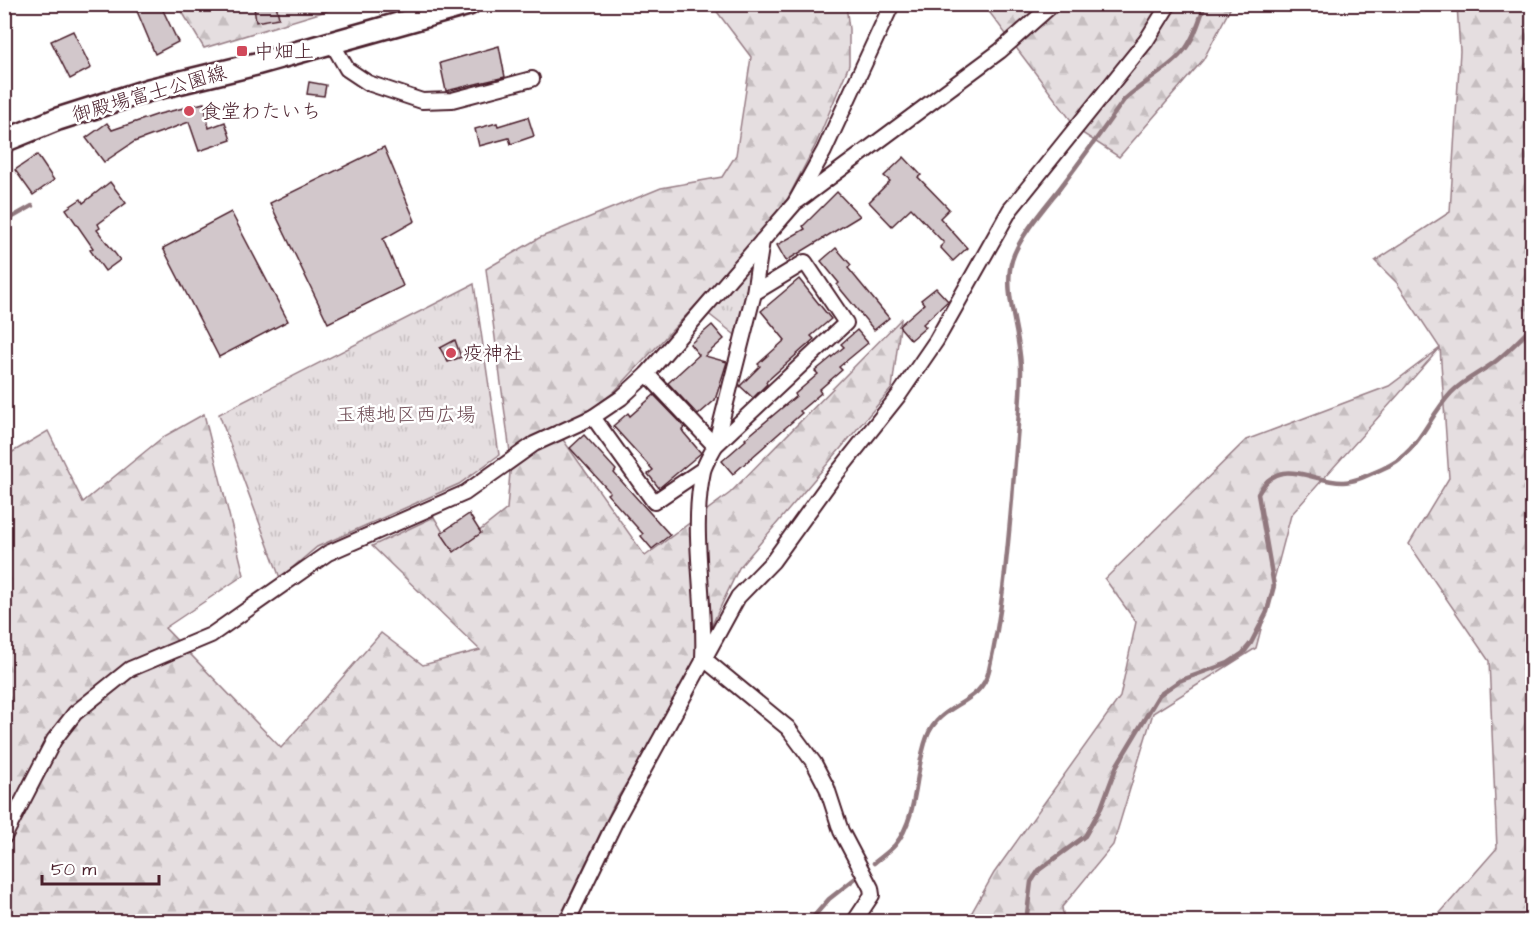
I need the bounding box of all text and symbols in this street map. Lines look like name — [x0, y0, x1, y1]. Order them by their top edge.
place label: 中畑上 — [254, 38, 314, 66]
marker: 中畑上 — [235, 44, 249, 58]
street label: 御殿場富士公園線 — [69, 58, 230, 129]
place label: 食堂わたいち — [201, 98, 321, 126]
marker: 食堂わたいち — [182, 104, 196, 118]
place label: 疫神社 — [463, 340, 523, 368]
marker: 疫神社 — [444, 346, 458, 360]
park label: 玉穂地区西広場 — [336, 401, 476, 429]
scale bar — [42, 848, 159, 886]
text: 50 m — [51, 857, 96, 882]

